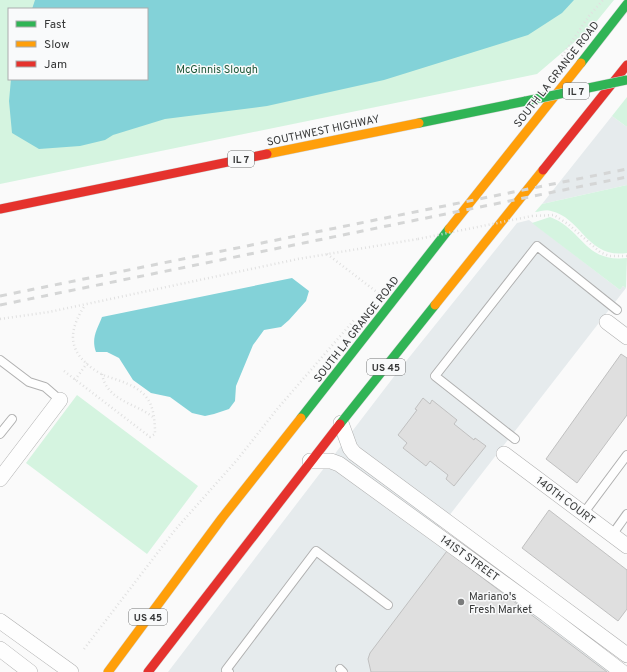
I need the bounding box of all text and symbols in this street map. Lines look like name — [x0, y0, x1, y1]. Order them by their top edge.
legend — [8, 8, 148, 80]
text: Fast — [44, 17, 66, 33]
street label: SOUTH LA GRANGE ROAD — [511, 19, 603, 130]
text: Slow — [44, 37, 70, 53]
text: Jam — [44, 57, 67, 73]
park label: McGinnis Slough — [176, 63, 258, 77]
road number: IL 7 — [563, 83, 589, 99]
street label: SOUTHWEST HIGHWAY — [266, 112, 381, 150]
road number: IL 7 — [228, 151, 254, 167]
street label: SOUTH LA GRANGE ROAD — [311, 274, 403, 385]
road number: US 45 — [367, 359, 405, 375]
street label: 140TH COURT — [533, 474, 598, 527]
street label: 141ST STREET — [437, 533, 502, 585]
place label: Mariano's Fresh Market — [469, 590, 532, 617]
marker: Mariano's Fresh Market — [456, 597, 466, 607]
road number: US 45 — [129, 609, 167, 625]

